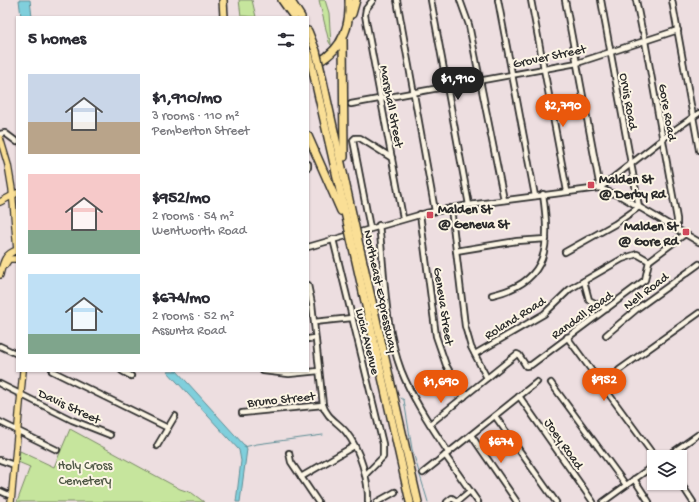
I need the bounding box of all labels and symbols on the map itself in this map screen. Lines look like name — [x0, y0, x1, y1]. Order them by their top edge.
street label: Grover Street — [512, 42, 589, 73]
street label: Marshall Street — [375, 64, 406, 150]
pin: $1,910 — [425, 67, 491, 101]
street label: Orvis Road — [615, 72, 640, 132]
street label: Gore Road — [654, 83, 679, 144]
pin: $2,790 — [530, 94, 596, 128]
place label: Malden St @ Derby Rd — [599, 173, 667, 203]
marker: Malden St @ Derby Rd — [586, 180, 596, 190]
place label: Malden St @ Geneva St — [438, 203, 511, 233]
marker: Malden St @ Geneva St — [425, 210, 435, 220]
place label: Malden St @ Gore Rd — [618, 220, 680, 250]
marker: Malden St @ Gore Rd — [681, 227, 691, 237]
street label: Northeast Expressway — [359, 229, 400, 355]
street label: Geneva Street — [429, 266, 456, 348]
street label: Nell Road — [621, 269, 673, 314]
street label: Randall Road — [549, 288, 617, 343]
street label: Roland Road — [482, 294, 550, 344]
street label: Lucia Avenue — [351, 307, 382, 376]
pin: $952 — [580, 368, 628, 402]
pin: $1,690 — [408, 370, 474, 404]
street label: Davis Street — [35, 386, 104, 429]
street label: Bruno Street — [246, 389, 318, 412]
street label: Joey Road — [540, 416, 587, 474]
pin: $674 — [477, 430, 525, 464]
park label: Holy Cross Cemetery — [58, 459, 113, 489]

